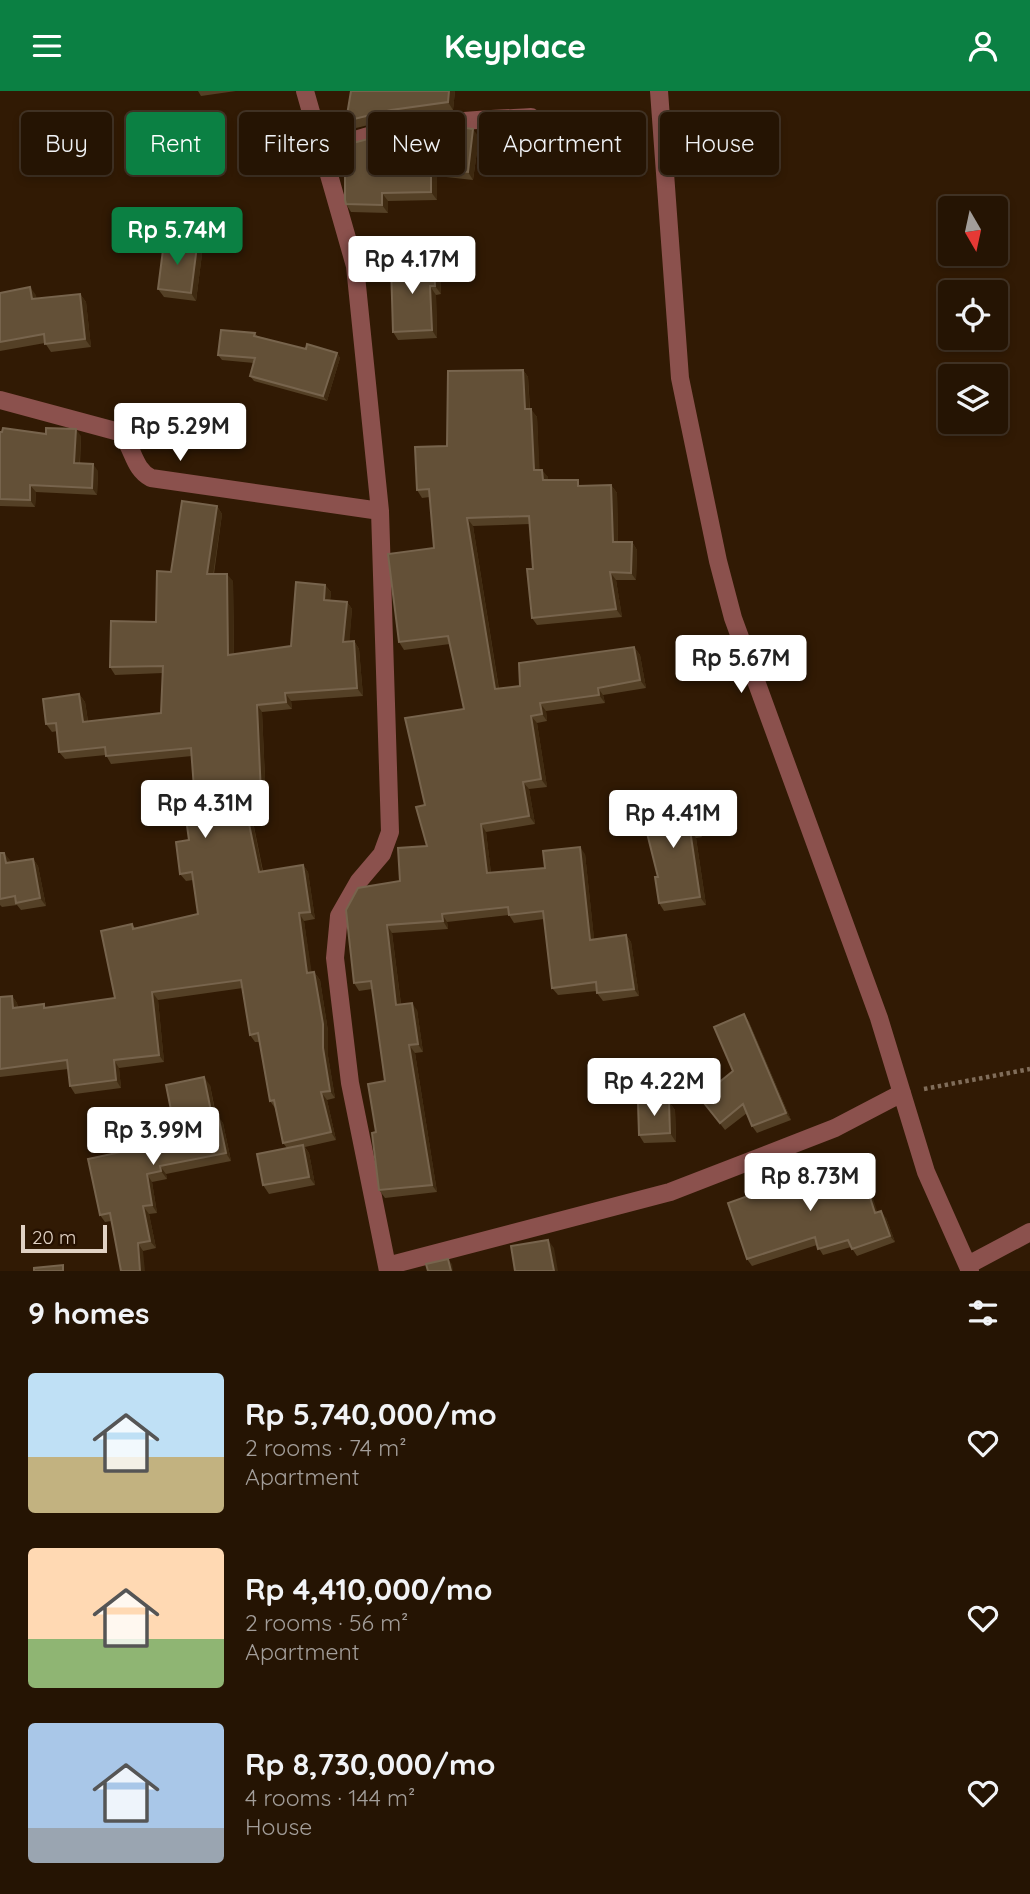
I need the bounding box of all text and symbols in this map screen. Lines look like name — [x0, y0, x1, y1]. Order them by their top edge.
text: Keyplace — [444, 26, 586, 66]
icon: menu — [28, 27, 66, 65]
icon: person — [964, 27, 1002, 65]
chip: Buy — [21, 112, 112, 175]
chip: Rent — [126, 112, 225, 175]
chip: Filters — [239, 112, 354, 175]
chip: New — [368, 112, 465, 175]
chip: Apartment — [479, 112, 646, 175]
chip: House — [660, 112, 779, 175]
north arrow — [938, 196, 1008, 266]
map controls — [938, 196, 1008, 434]
pin: Rp 5.74M — [105, 207, 249, 267]
text: Rp 5.74M — [128, 215, 226, 244]
pin: Rp 4.17M — [340, 237, 484, 296]
text: Rp 4.17M — [364, 244, 460, 273]
button: locate — [938, 280, 1008, 350]
button: layers — [938, 364, 1008, 434]
pin: Rp 5.29M — [108, 403, 252, 463]
text: Rp 5.29M — [130, 411, 230, 440]
pin: Rp 5.67M — [669, 635, 813, 695]
text: Rp 5.67M — [692, 643, 790, 672]
pin: Rp 4.31M — [133, 781, 277, 840]
text: Rp 4.31M — [157, 788, 253, 817]
pin: Rp 4.41M — [601, 791, 745, 850]
text: Rp 4.41M — [625, 798, 721, 827]
pin: Rp 4.22M — [582, 1059, 726, 1118]
text: Rp 4.22M — [604, 1066, 704, 1095]
pin: Rp 3.99M — [81, 1107, 225, 1167]
text: Rp 3.99M — [103, 1115, 203, 1144]
pin: Rp 8.73M — [738, 1153, 882, 1213]
text: Rp 8.73M — [761, 1161, 859, 1190]
scale bar — [21, 1222, 107, 1254]
text: 20 m — [32, 1225, 76, 1249]
text: 9 homes — [28, 1294, 150, 1332]
icon: filters — [964, 1294, 1002, 1332]
text: Rp 5,740,000/mo — [245, 1395, 497, 1433]
icon: home — [84, 1401, 168, 1485]
icon: heart — [964, 1424, 1002, 1462]
text: 2 rooms · 74 m² — [245, 1433, 407, 1462]
text: Apartment — [245, 1462, 359, 1491]
text: Rp 4,410,000/mo — [245, 1570, 493, 1608]
icon: home — [84, 1576, 168, 1660]
icon: heart — [964, 1599, 1002, 1637]
text: 2 rooms · 56 m² — [245, 1608, 408, 1637]
text: Apartment — [245, 1637, 359, 1666]
text: Rp 8,730,000/mo — [245, 1745, 495, 1783]
icon: home — [84, 1751, 168, 1835]
icon: heart — [964, 1774, 1002, 1812]
text: 4 rooms · 144 m² — [245, 1783, 415, 1812]
text: House — [245, 1812, 312, 1841]

